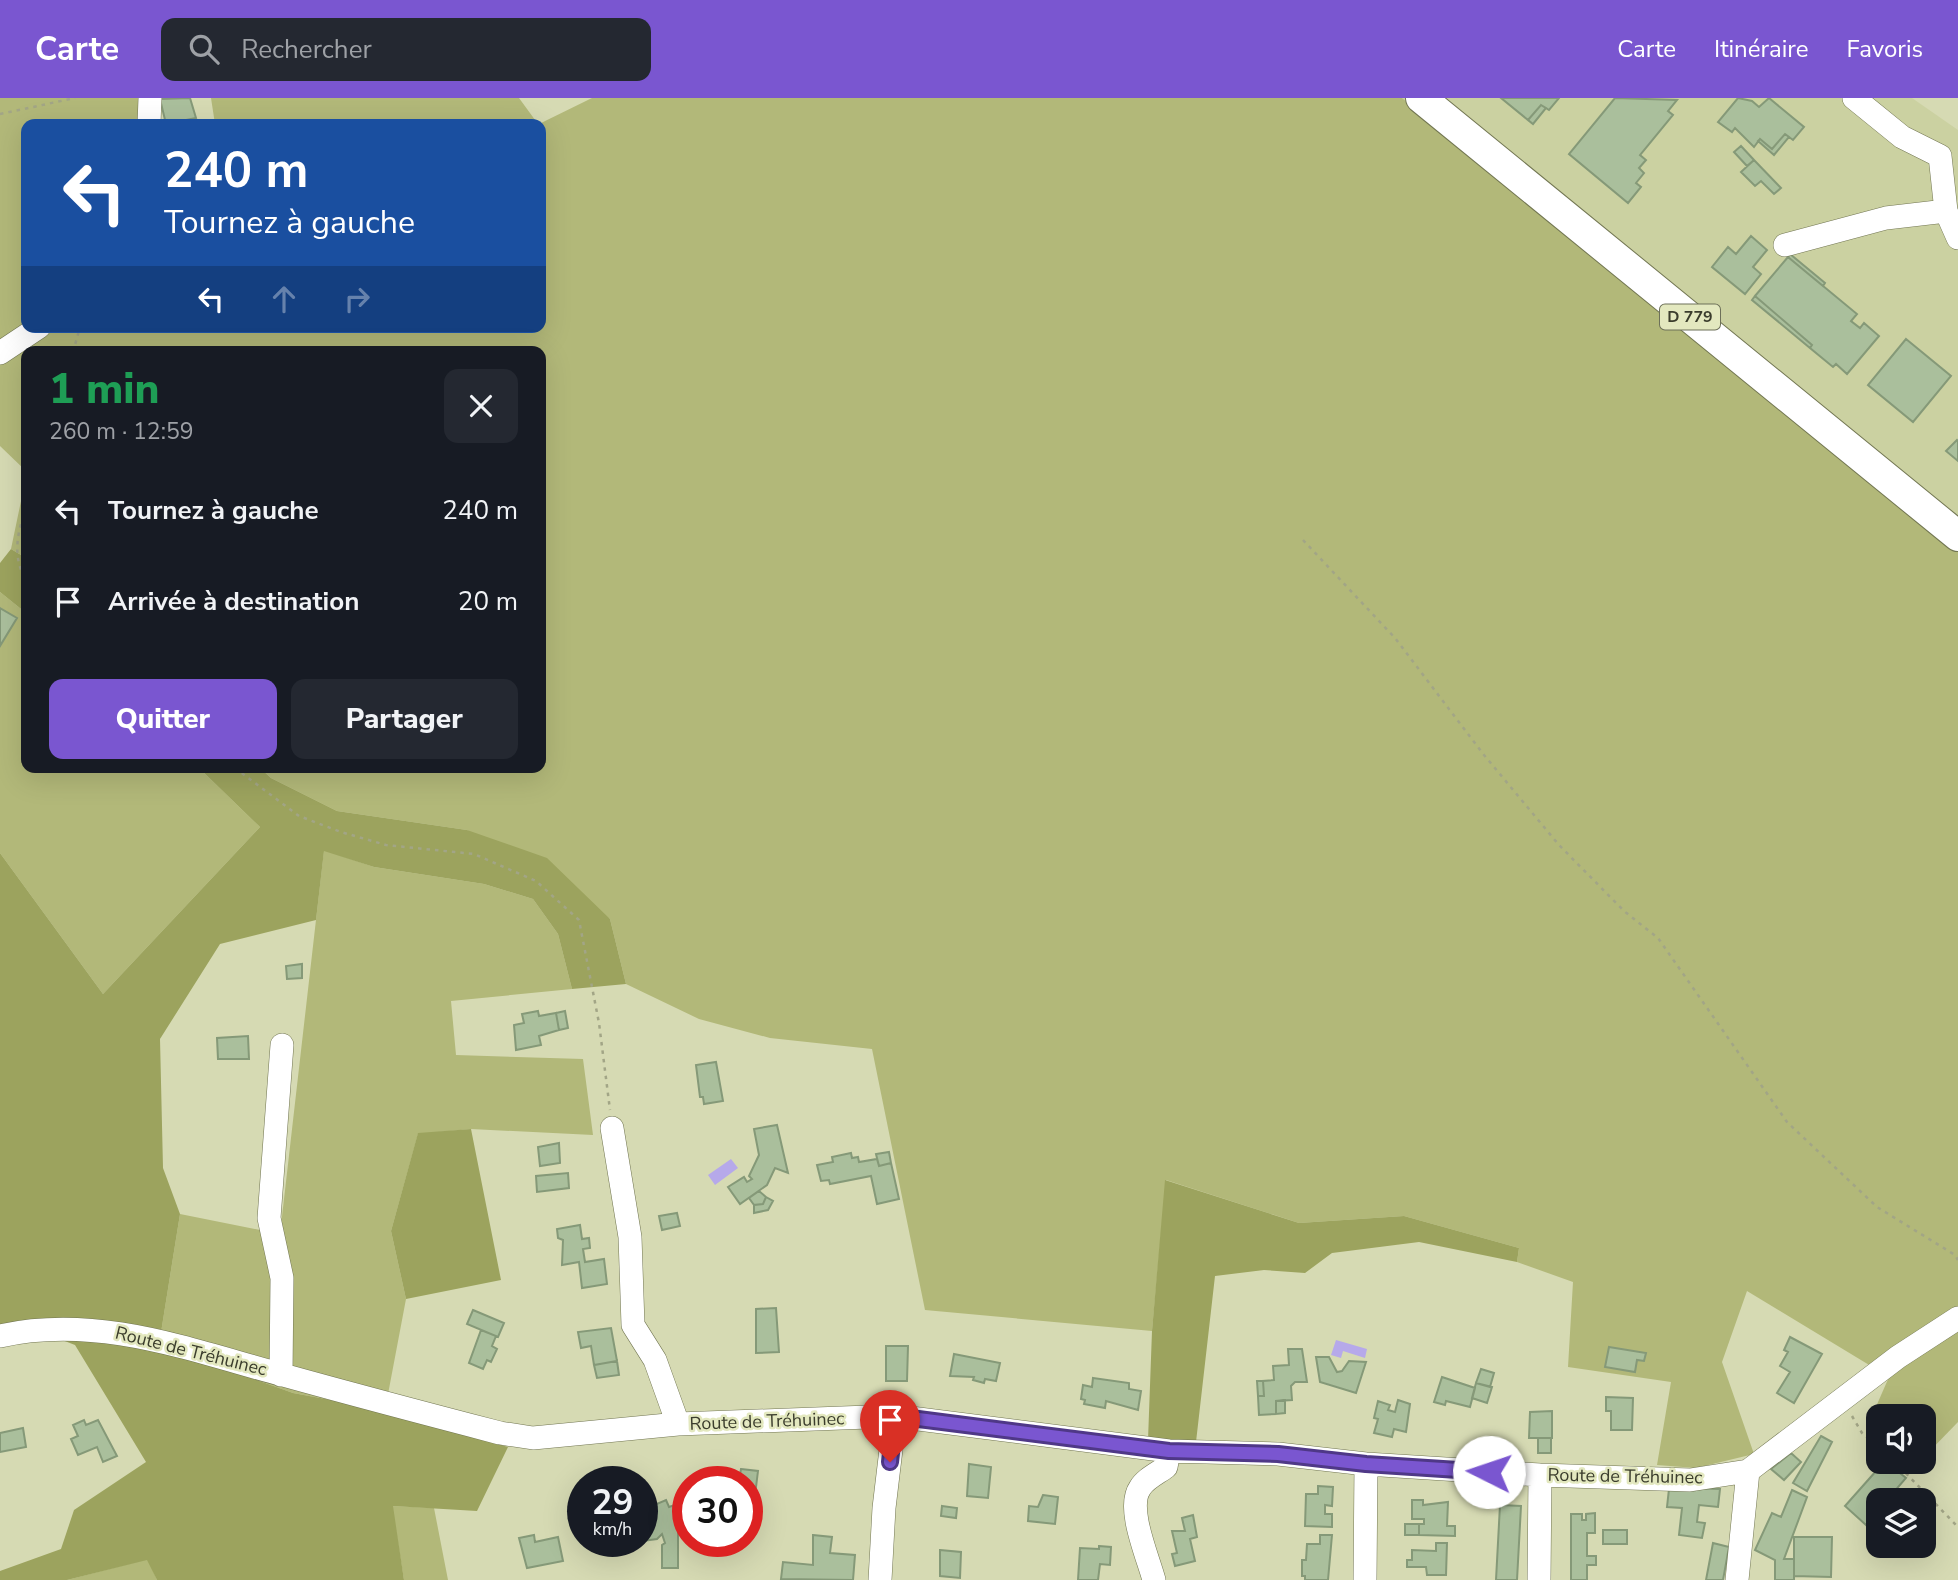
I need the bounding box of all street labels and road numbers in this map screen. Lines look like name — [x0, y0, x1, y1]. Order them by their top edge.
road number: D 779 — [1660, 304, 1720, 330]
street label: Route de Tréhuinec — [113, 1321, 269, 1381]
street label: Route de Tréhuinec — [689, 1406, 845, 1436]
street label: Route de Tréhuinec — [1547, 1463, 1703, 1489]

